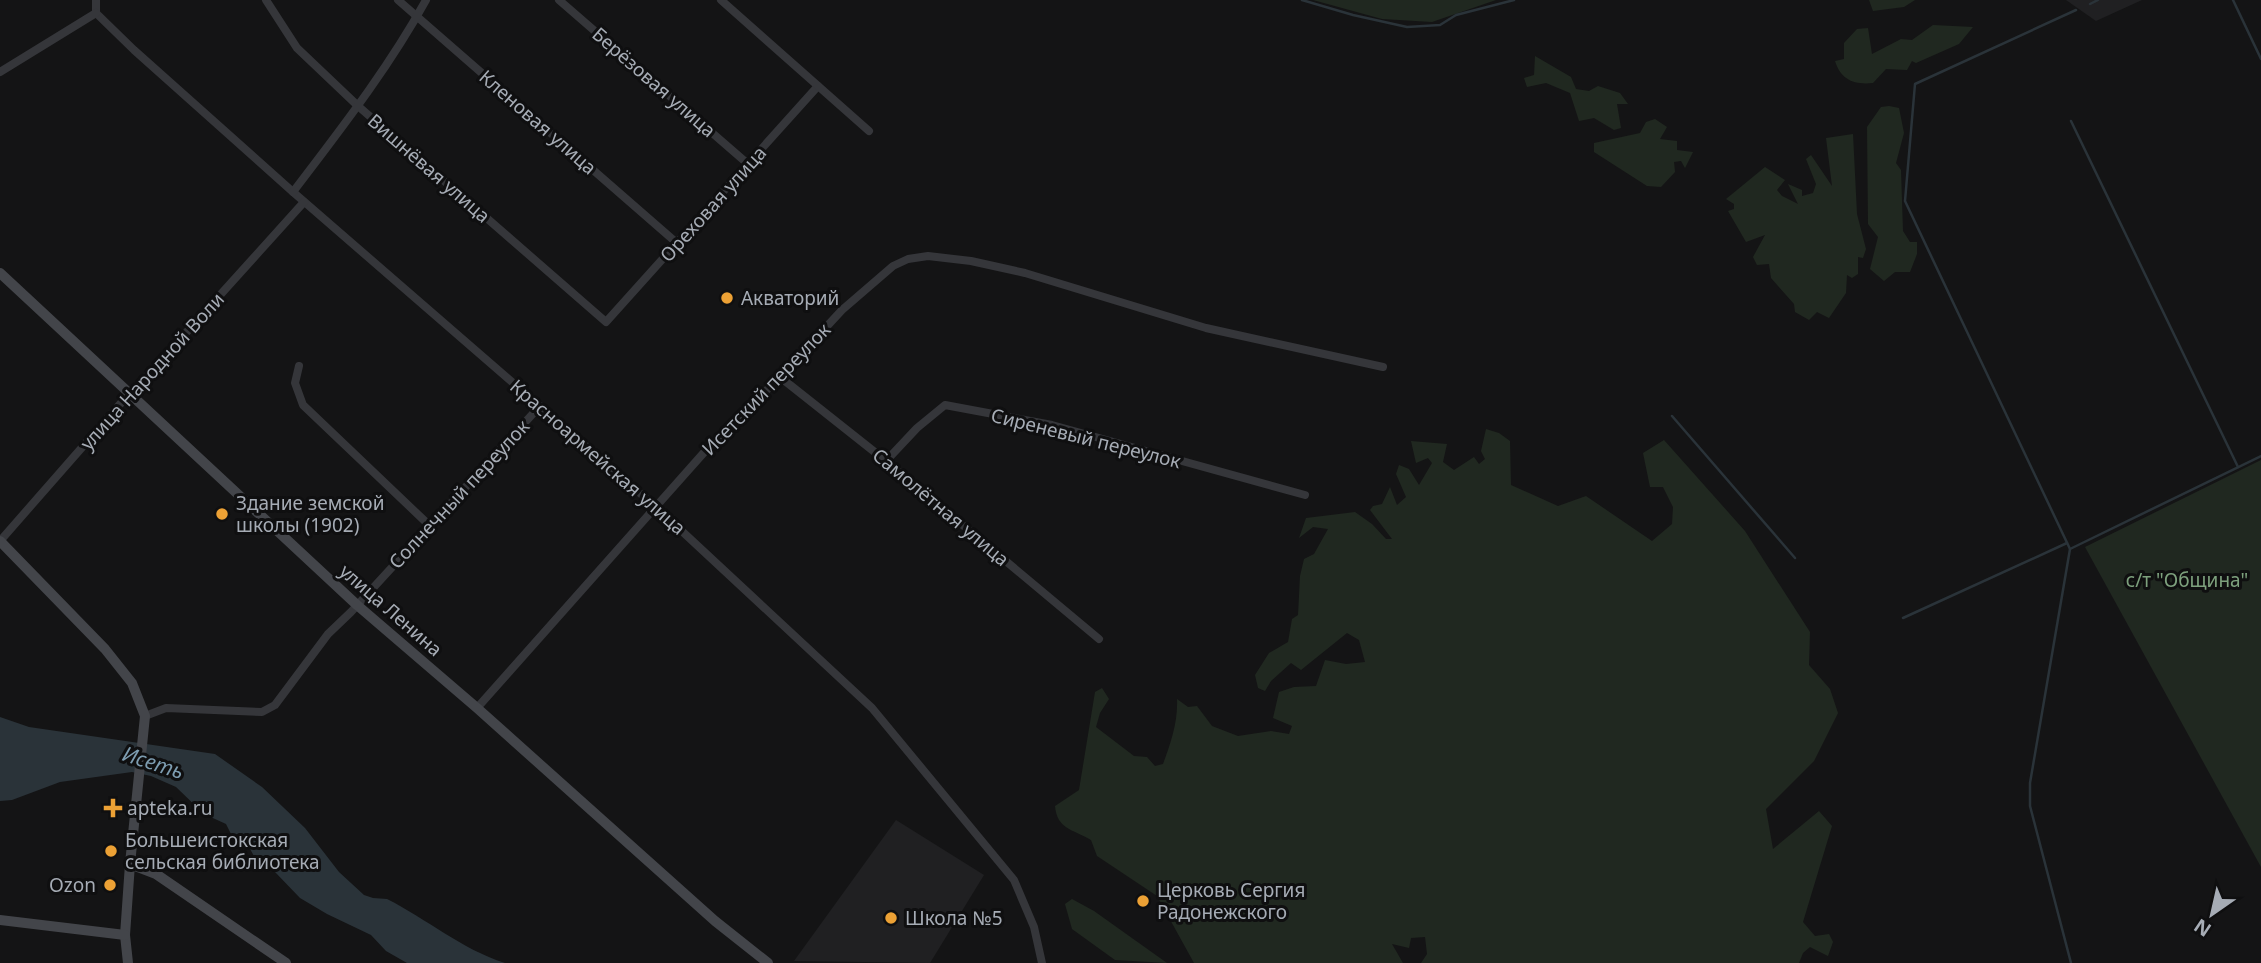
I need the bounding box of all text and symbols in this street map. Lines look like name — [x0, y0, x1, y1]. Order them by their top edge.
street label: Берёзовая улица — [587, 21, 721, 143]
street label: Кленовая улица — [474, 64, 602, 180]
street label: Вишнёвая улица — [362, 108, 496, 228]
street label: Ореховая улица — [654, 140, 772, 268]
place label: Акваторий — [741, 285, 839, 311]
street label: улица Народной Воли — [74, 287, 230, 455]
marker: Акваторий — [719, 290, 735, 306]
street label: Исетский переулок — [696, 317, 836, 461]
street label: Красноармейская улица — [505, 373, 691, 541]
street label: Сиреневый переулок — [988, 402, 1184, 474]
street label: Солнечный переулок — [383, 414, 535, 574]
street label: Самолётная улица — [867, 442, 1015, 572]
place label: Здание земской школы (1902) — [236, 490, 384, 538]
marker: Здание земской школы (1902) — [214, 506, 230, 522]
street label: улица Ленина — [334, 558, 448, 662]
park label: с/т "Община" — [2126, 567, 2248, 593]
water label: Исеть — [119, 739, 188, 785]
place label: apteka.ru — [127, 795, 212, 821]
marker: apteka.ru — [105, 800, 121, 816]
place label: Большеистокская сельская библиотека — [125, 827, 320, 875]
marker: Большеистокская сельская библиотека — [103, 843, 119, 859]
place label: Ozon — [49, 872, 96, 898]
marker: Ozon — [102, 877, 118, 893]
place label: Церковь Сергия Радонежского — [1157, 877, 1305, 925]
north arrow — [2177, 879, 2247, 949]
marker: Церковь Сергия Радонежского — [1135, 893, 1151, 909]
place label: Школа №5 — [905, 905, 1003, 931]
marker: Школа №5 — [883, 910, 899, 926]
text: N — [2189, 913, 2216, 943]

